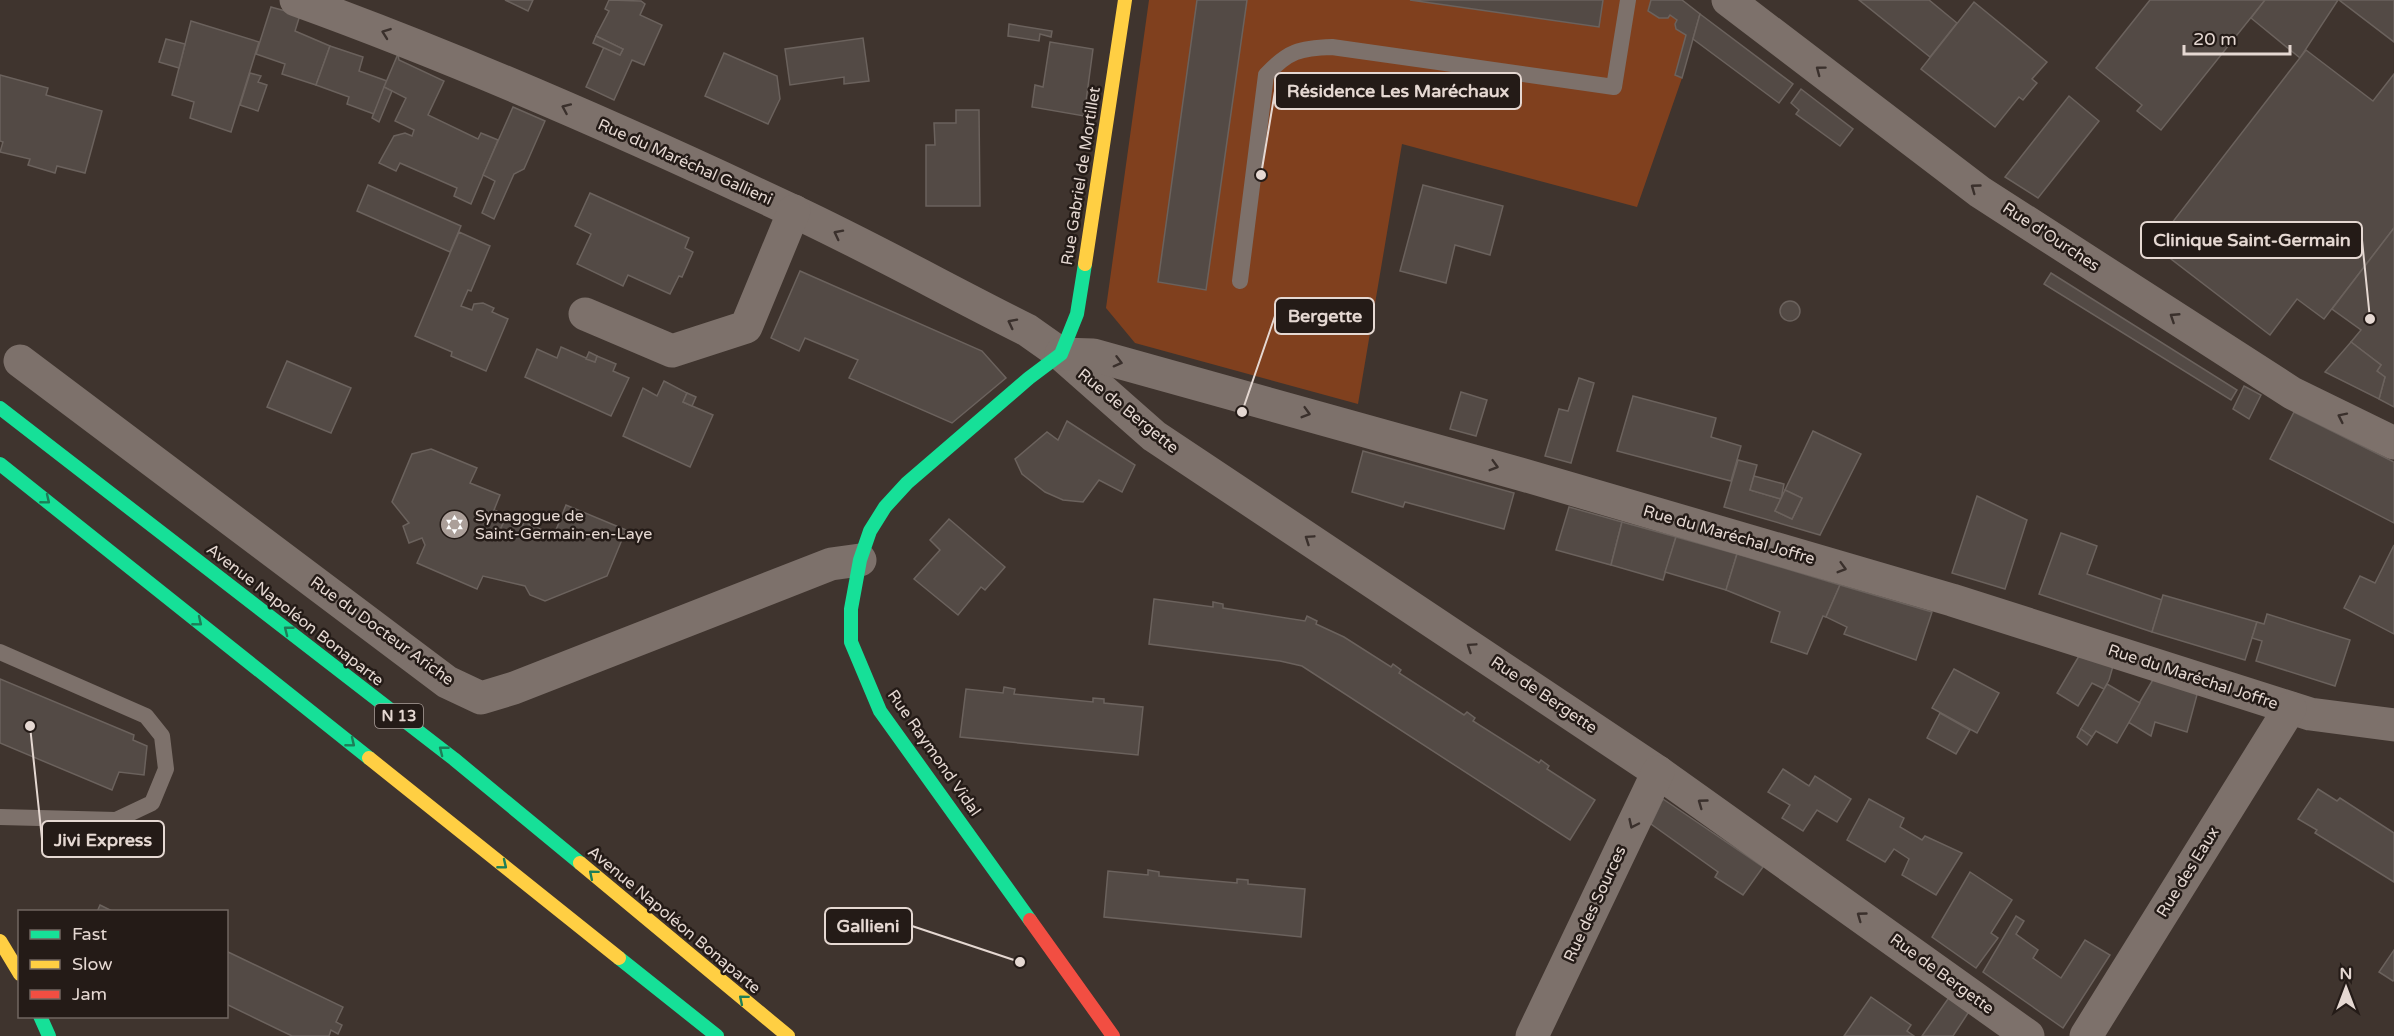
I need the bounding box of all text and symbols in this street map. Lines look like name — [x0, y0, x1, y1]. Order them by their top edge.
scale bar — [2184, 18, 2290, 56]
one-way arrow — [381, 27, 392, 40]
text: 20 m — [2193, 28, 2237, 50]
one-way arrow — [1816, 67, 1827, 78]
callout: Résidence Les Maréchaux — [1275, 73, 1521, 109]
text: Résidence Les Maréchaux — [1287, 80, 1509, 102]
street label: Rue Gabriel de Mortillet — [1057, 85, 1105, 267]
one-way arrow — [561, 103, 572, 115]
street label: Rue du Maréchal Gallieni — [595, 114, 775, 210]
one-way arrow — [1971, 184, 1982, 195]
street label: Rue d'Ourches — [1999, 198, 2103, 276]
callout: Clinique Saint-Germain — [2141, 222, 2362, 258]
text: Clinique Saint-Germain — [2153, 229, 2351, 251]
one-way arrow — [834, 230, 844, 241]
callout: Bergette — [1275, 298, 1374, 334]
text: Bergette — [1288, 305, 1362, 327]
one-way arrow — [2170, 313, 2181, 324]
one-way arrow — [1007, 318, 1018, 330]
one-way arrow — [1112, 355, 1123, 367]
street label: Rue de Bergette — [1074, 364, 1182, 458]
one-way arrow — [1301, 406, 1311, 419]
one-way arrow — [2337, 413, 2348, 424]
one-way arrow — [1489, 459, 1499, 472]
one-way arrow — [39, 493, 50, 504]
street label: Rue du Maréchal Joffre — [1641, 501, 1817, 569]
place label: Synagogue de Saint-Germain-en-Laye — [475, 506, 652, 544]
synagogue icon: Synagogue de Saint-Germain-en-Laye — [438, 509, 470, 541]
one-way arrow — [1304, 535, 1315, 546]
street label: Avenue Napoléon Bonaparte — [202, 540, 388, 690]
one-way arrow — [1836, 561, 1847, 573]
street label: Rue du Docteur Ariche — [306, 572, 458, 690]
one-way arrow — [191, 614, 202, 625]
one-way arrow — [284, 627, 295, 638]
street label: Rue du Maréchal Joffre — [2105, 640, 2281, 714]
one-way arrow — [1467, 643, 1478, 654]
street label: Rue de Bergette — [1487, 652, 1601, 738]
street label: Rue Raymond Vidal — [883, 686, 985, 820]
road number: N 13 — [375, 704, 423, 728]
one-way arrow — [344, 736, 355, 747]
one-way arrow — [438, 746, 449, 757]
one-way arrow — [1698, 799, 1709, 810]
one-way arrow — [1629, 818, 1641, 829]
callout: Jivi Express — [42, 821, 164, 857]
street label: Rue des Eaux — [2152, 823, 2224, 921]
text: Jivi Express — [53, 829, 152, 851]
street label: Avenue Napoléon Bonaparte — [583, 842, 765, 998]
street label: Rue des Sources — [1559, 843, 1631, 965]
one-way arrow — [496, 858, 507, 869]
one-way arrow — [589, 870, 600, 881]
callout: Gallieni — [825, 908, 912, 944]
legend — [18, 910, 228, 1018]
one-way arrow — [1856, 913, 1867, 924]
text: Gallieni — [837, 915, 899, 937]
text: Fast — [72, 923, 107, 945]
street label: Rue de Bergette — [1886, 929, 1998, 1019]
text: Slow — [72, 953, 113, 975]
north arrow — [2316, 958, 2376, 1018]
text: N — [2340, 964, 2352, 984]
text: Jam — [72, 983, 107, 1005]
one-way arrow — [739, 995, 750, 1006]

